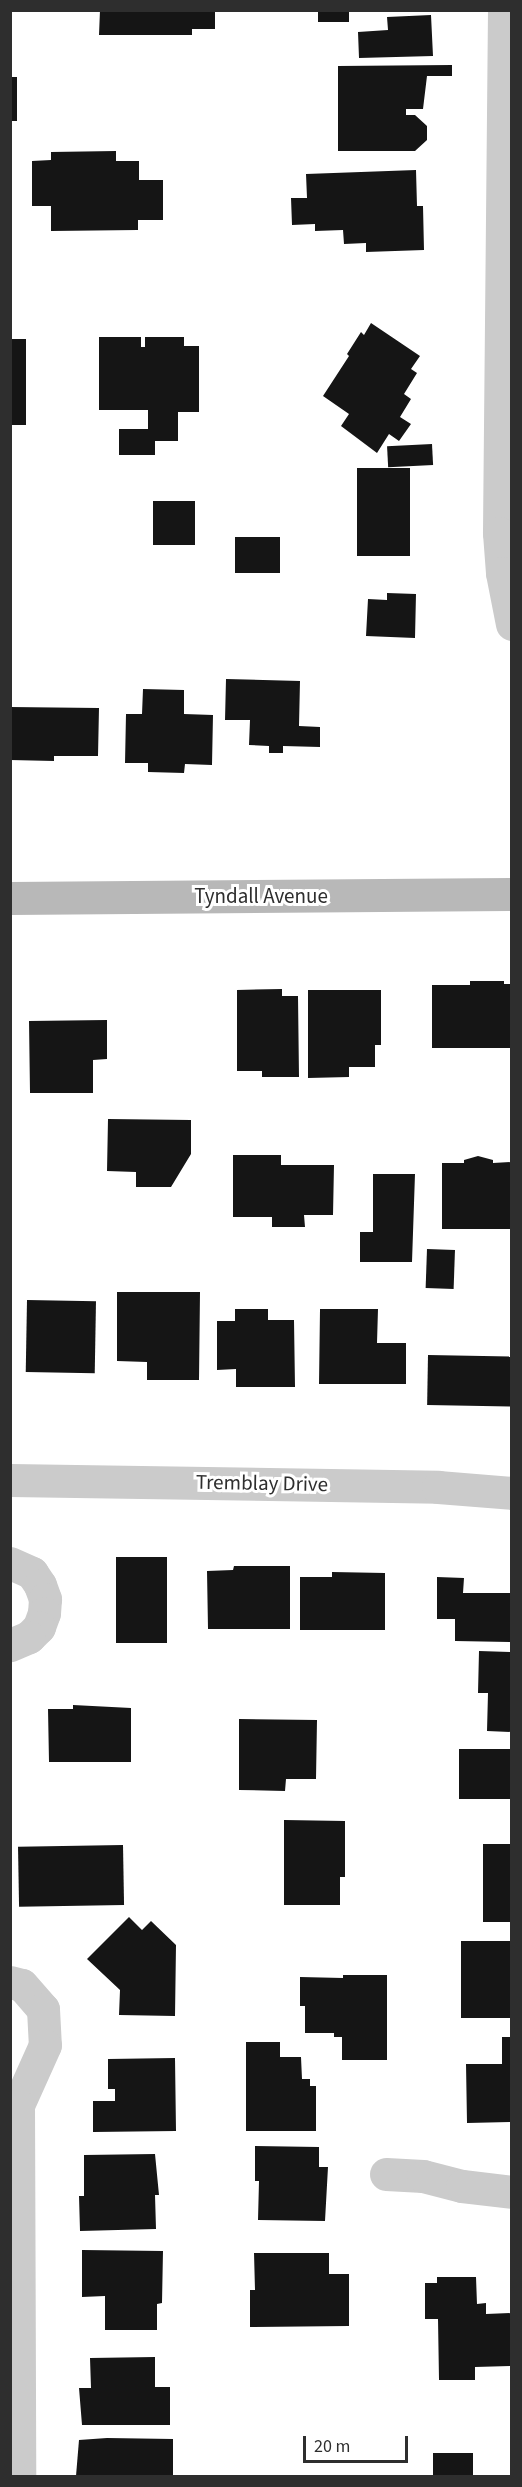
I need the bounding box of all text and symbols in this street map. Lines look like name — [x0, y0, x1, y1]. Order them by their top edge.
street label: Tyndall Avenue — [194, 883, 328, 909]
street label: Tremblay Drive — [196, 1469, 328, 1497]
scale bar — [306, 2424, 411, 2462]
text: 20 m — [314, 2434, 350, 2459]

